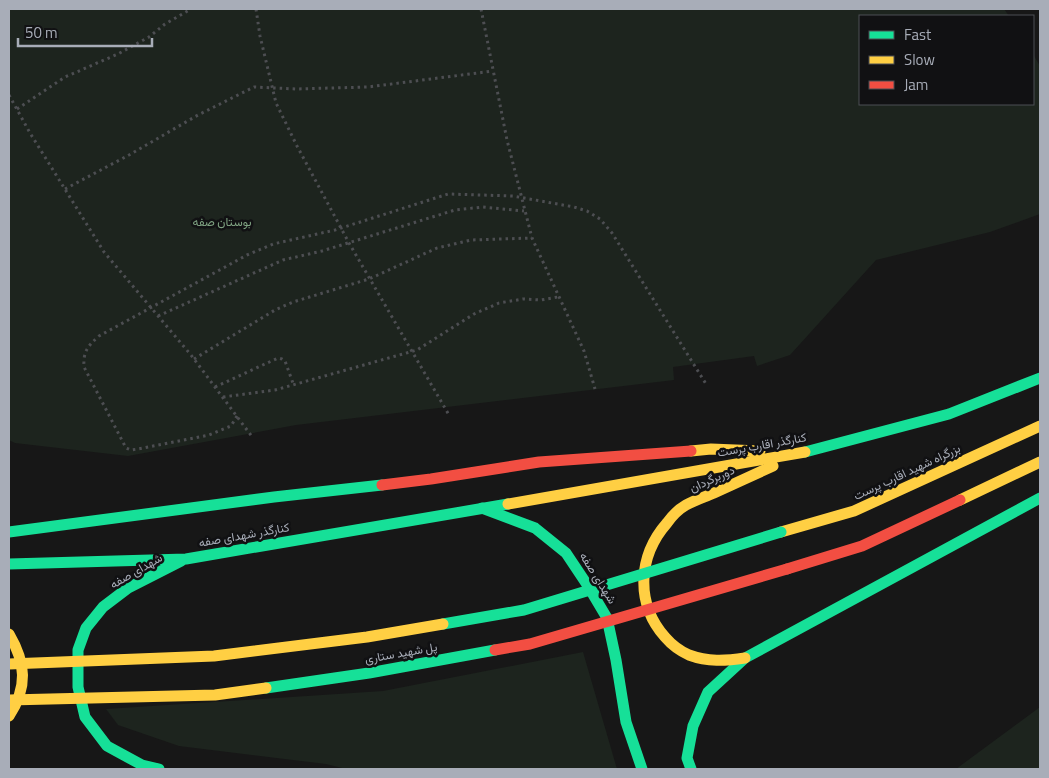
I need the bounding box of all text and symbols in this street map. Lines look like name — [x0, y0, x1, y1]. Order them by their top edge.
scale bar — [18, 15, 151, 47]
legend — [859, 15, 1034, 105]
text: 50 m — [25, 21, 58, 44]
text: Fast — [904, 23, 932, 46]
text: Slow — [904, 48, 935, 71]
text: Jam — [904, 73, 928, 96]
park label: بوستان صفه — [192, 212, 252, 231]
street label: کنارگذر اقارب پرست — [716, 427, 808, 462]
street label: بزرگراه شهید اقارب پرست — [850, 438, 963, 505]
street label: دوربرگردان — [686, 460, 738, 497]
street label: کنارگذر شهدای صفه — [197, 517, 291, 552]
street label: شهدای صفه — [106, 548, 166, 593]
street label: شهدای صفه — [575, 548, 622, 607]
street label: پل شهید ستاری — [363, 637, 439, 668]

